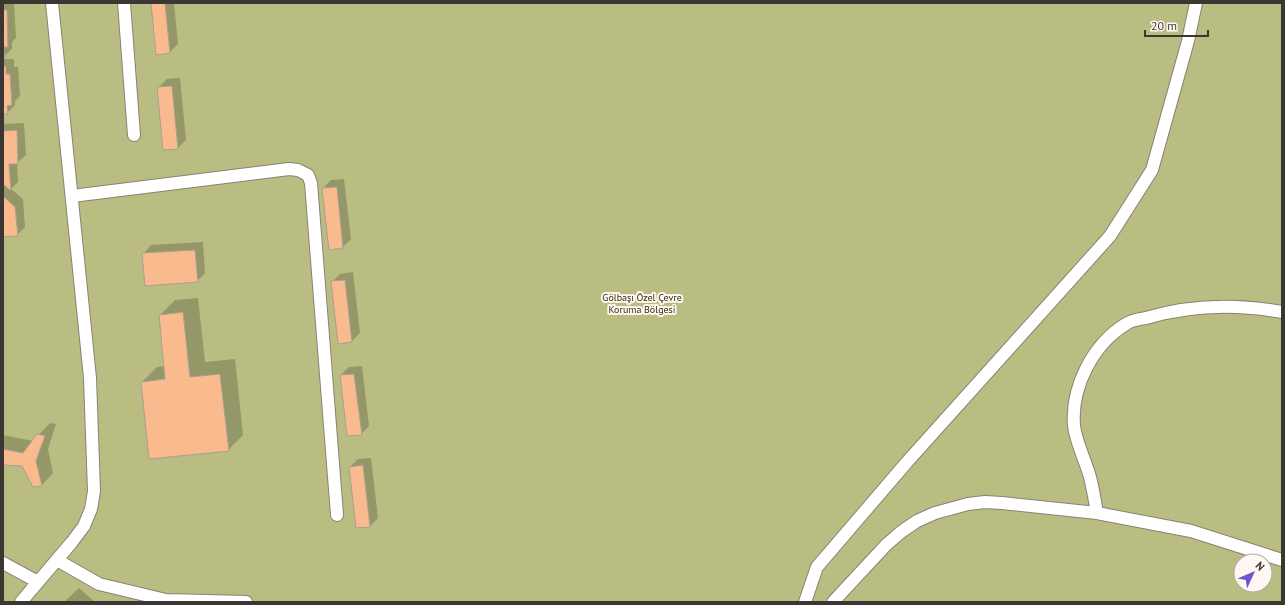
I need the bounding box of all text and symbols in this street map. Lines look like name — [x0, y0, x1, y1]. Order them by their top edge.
scale bar — [1145, 12, 1208, 38]
text: 20 m — [1151, 18, 1177, 33]
park label: Gölbaşı Özel Çevre Koruma Bölgesi — [602, 291, 682, 316]
north arrow — [1233, 553, 1273, 593]
text: N — [1253, 559, 1268, 574]

